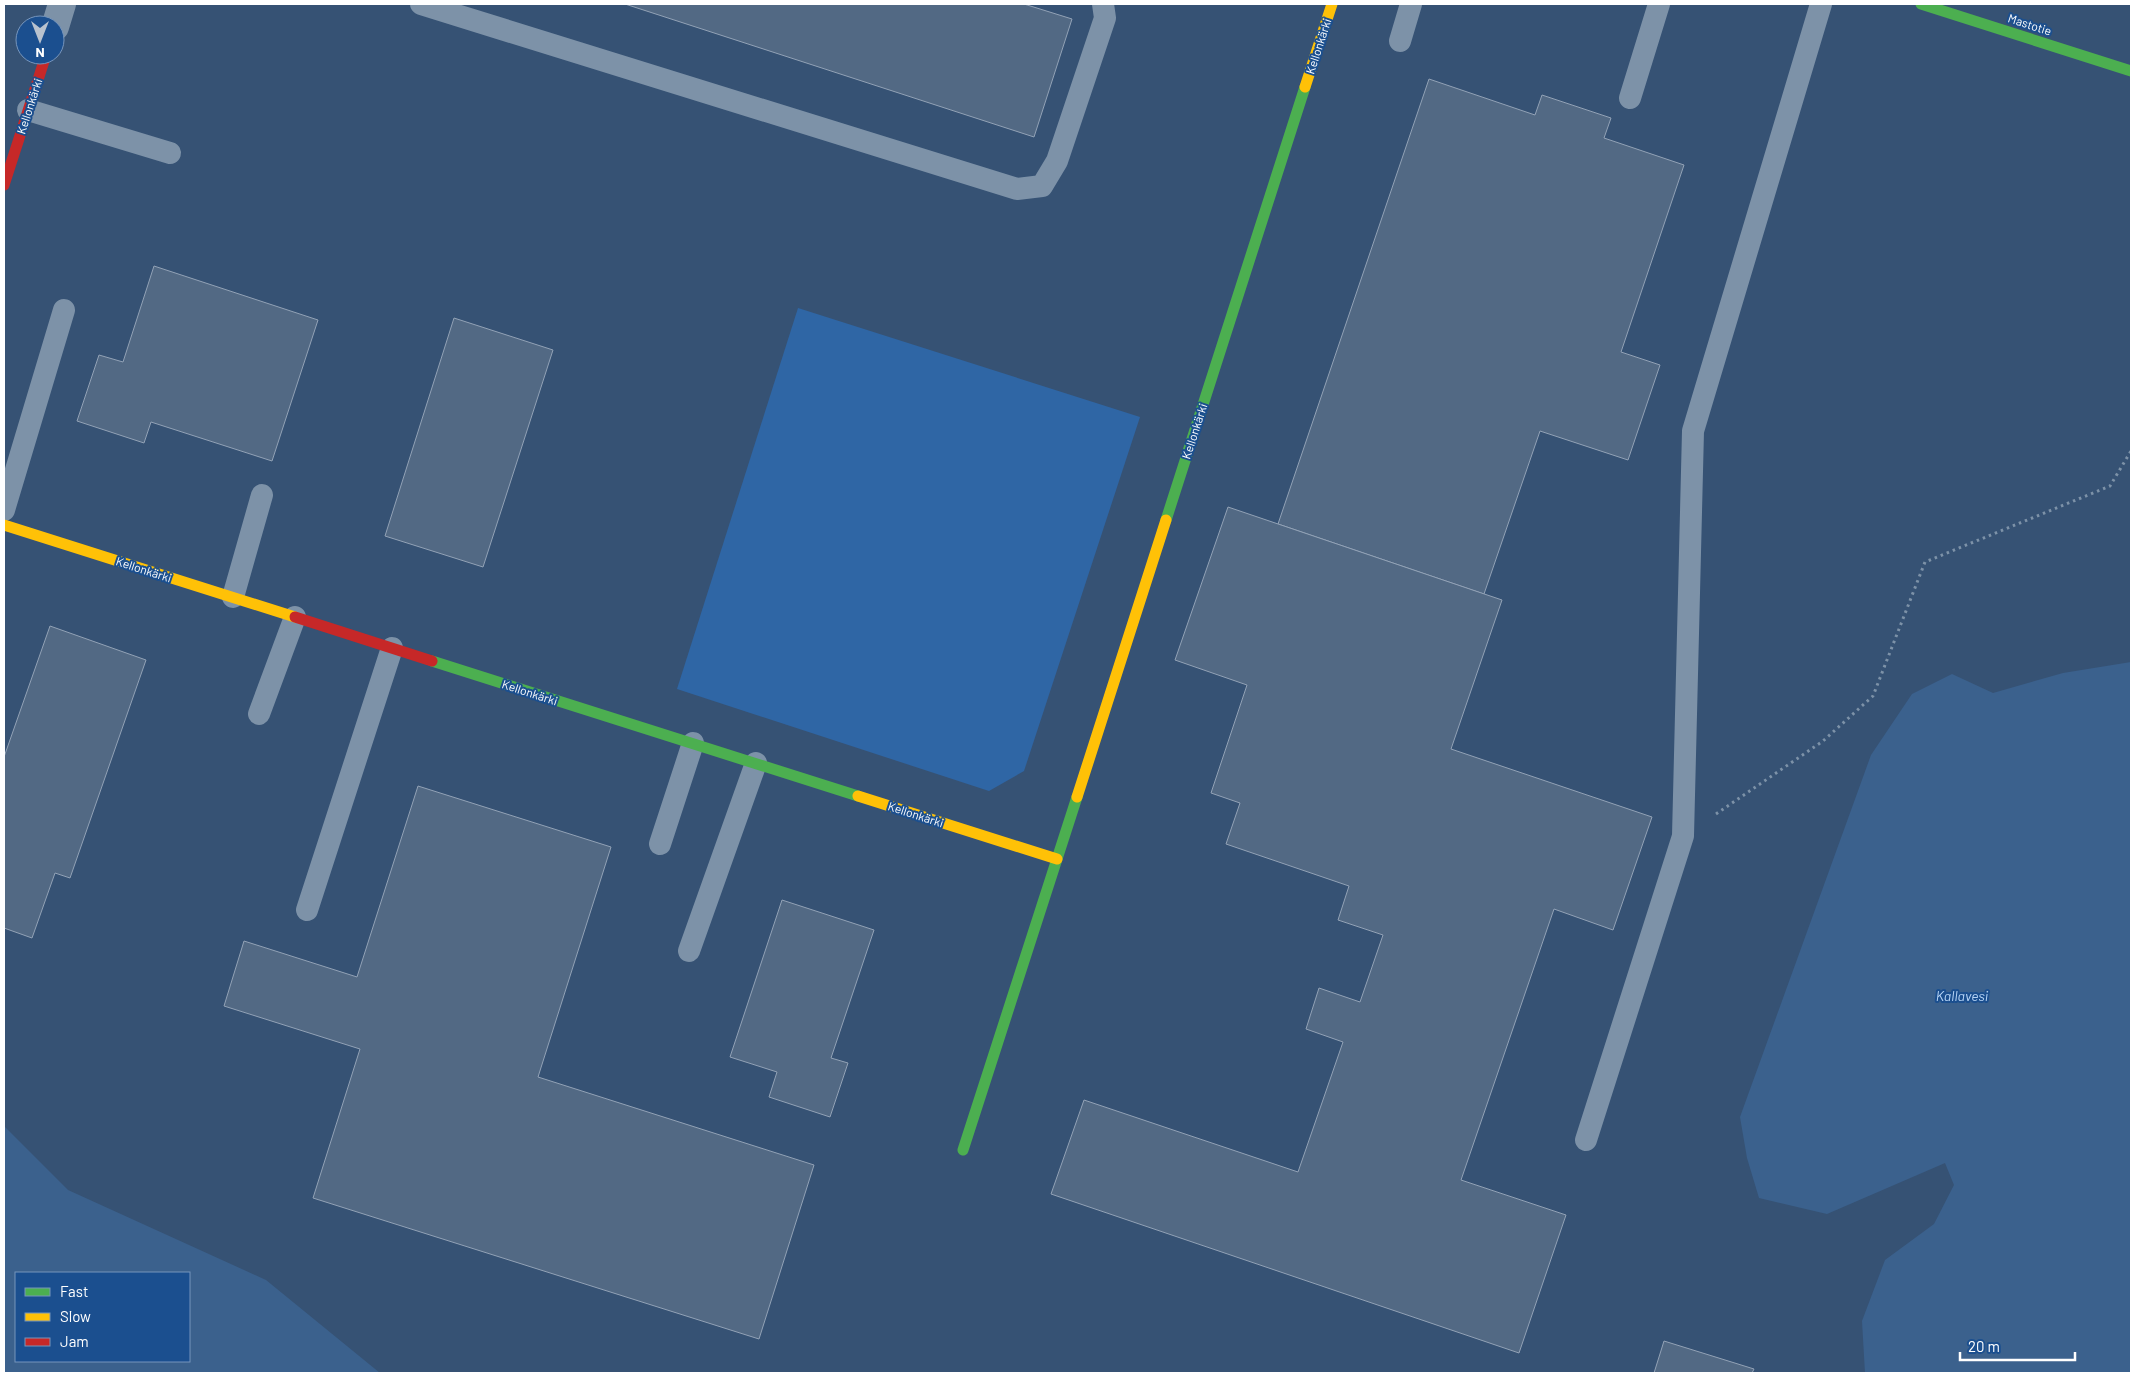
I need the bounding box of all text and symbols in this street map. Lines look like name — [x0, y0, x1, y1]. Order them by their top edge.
street label: Mastotie — [2006, 10, 2054, 38]
north arrow — [15, 15, 65, 65]
street label: Kellonkärki — [1302, 16, 1334, 76]
text: N — [35, 45, 45, 62]
street label: Kellonkärki — [13, 76, 45, 136]
street label: Kellonkärki — [1178, 401, 1210, 461]
street label: Kellonkärki — [114, 553, 174, 585]
street label: Kellonkärki — [500, 676, 560, 708]
street label: Kellonkärki — [886, 798, 946, 830]
water label: Kallavesi — [1936, 987, 1989, 1004]
legend — [15, 1272, 190, 1362]
text: Fast — [60, 1282, 88, 1300]
text: Slow — [60, 1307, 91, 1325]
scale bar — [1960, 1330, 2075, 1362]
text: Jam — [60, 1332, 89, 1350]
text: 20 m — [1968, 1337, 2000, 1355]

